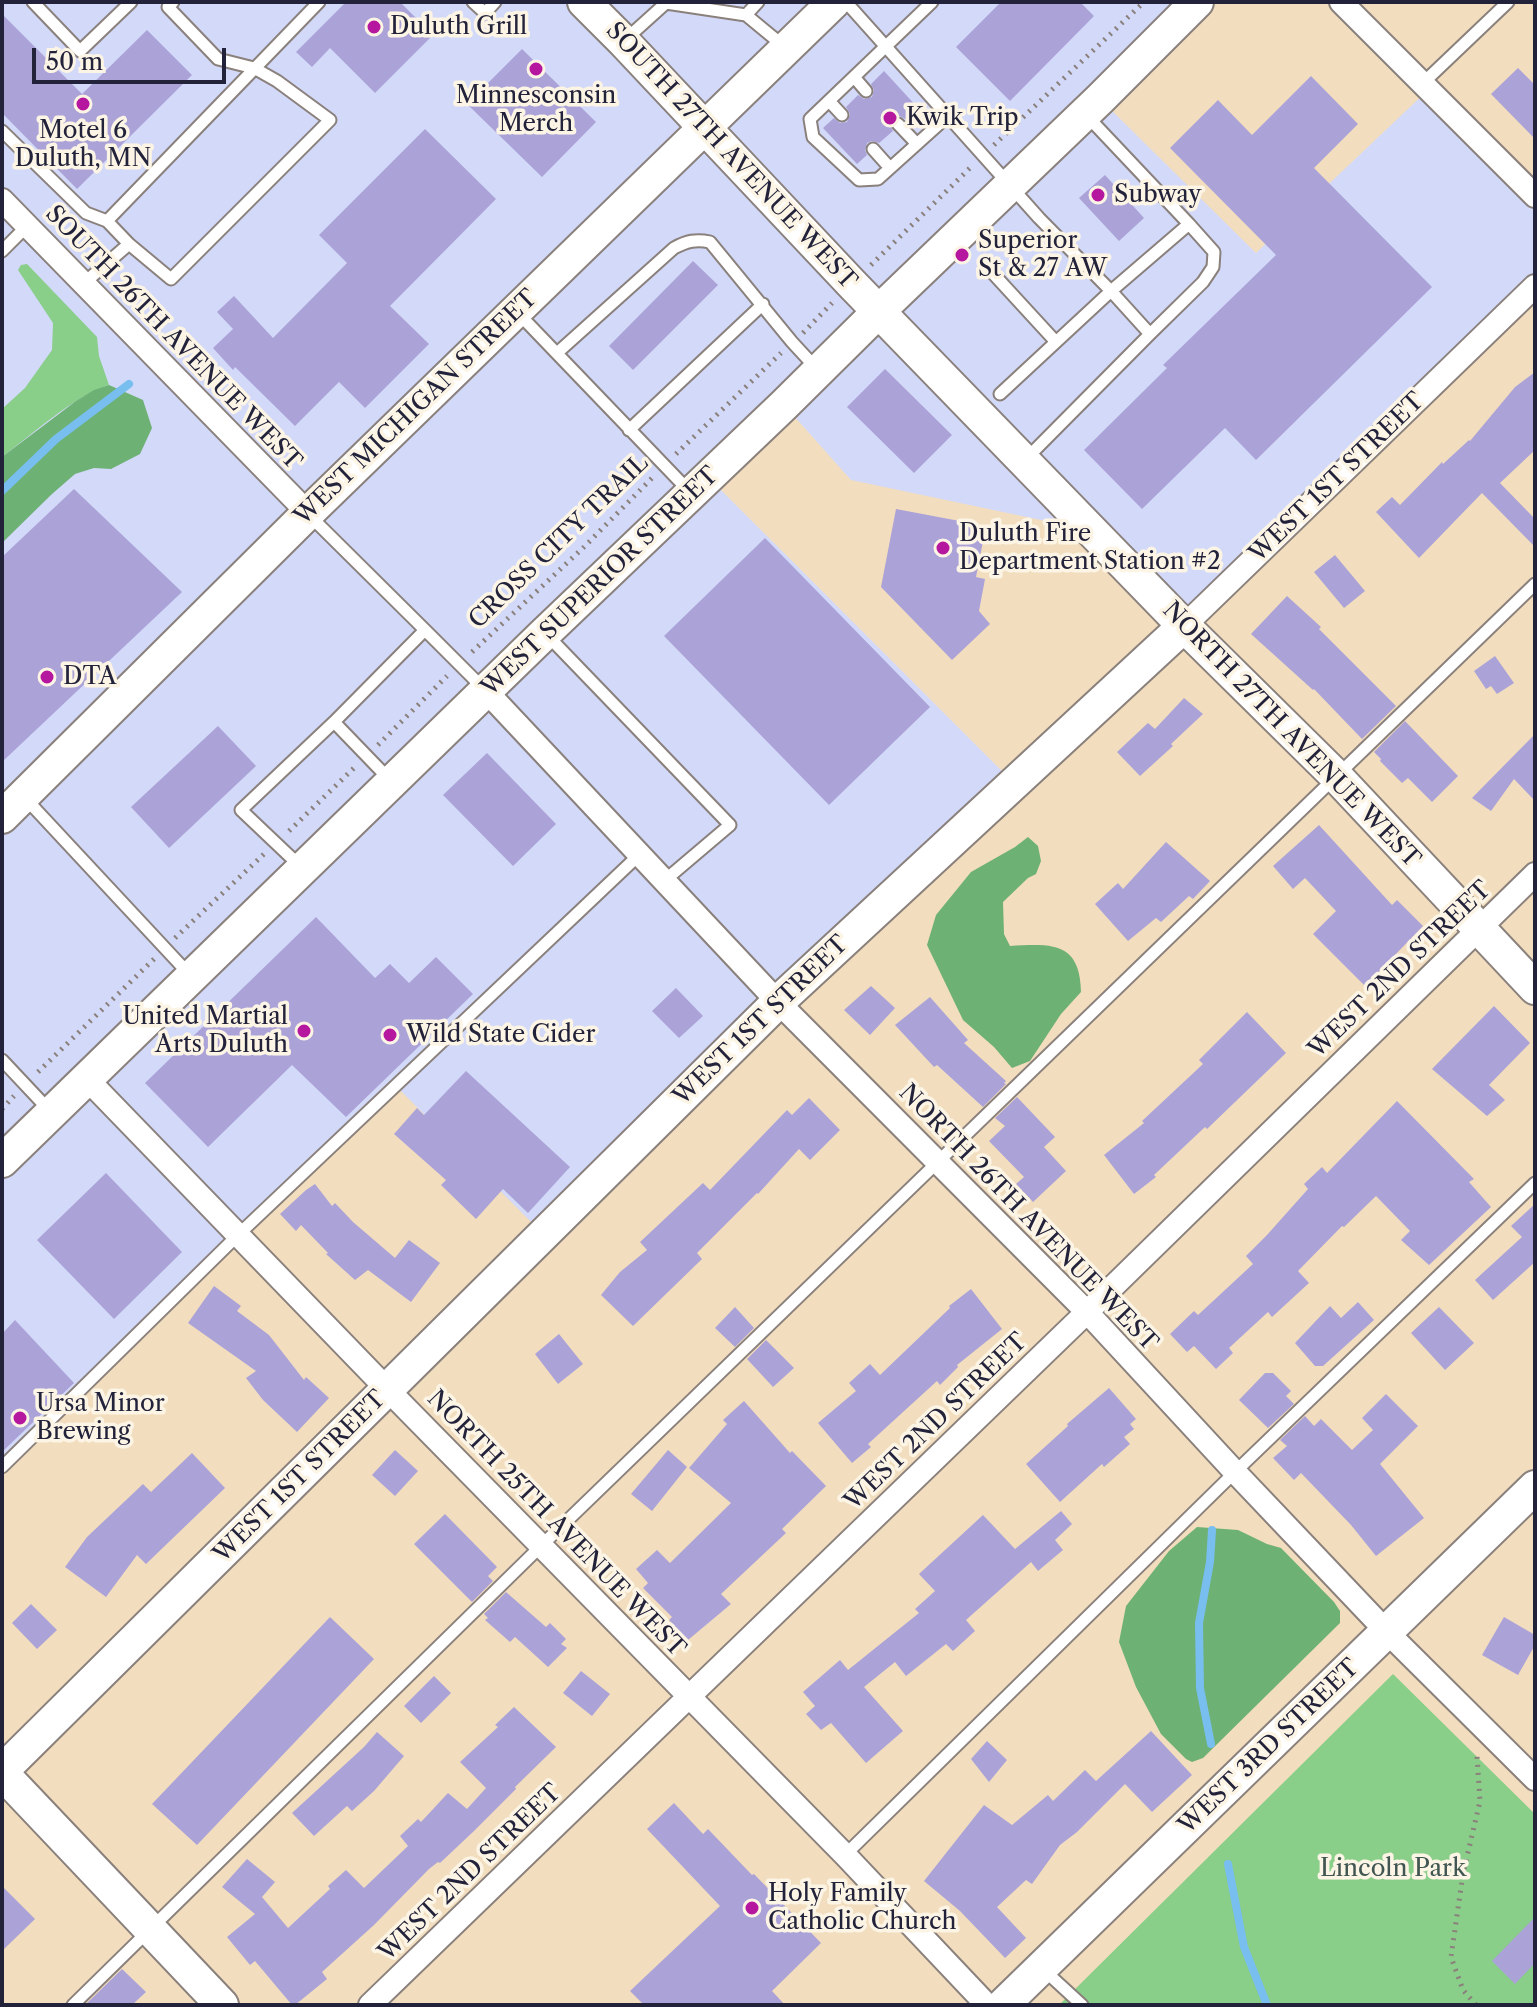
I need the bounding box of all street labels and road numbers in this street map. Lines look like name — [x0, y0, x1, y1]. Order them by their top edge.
street label: SOUTH 27TH AVENUE WEST — [600, 17, 862, 295]
street label: SOUTH 26TH AVENUE WEST — [39, 200, 307, 476]
street label: WEST MICHIGAN STREET — [289, 284, 543, 532]
street label: WEST 1ST STREET — [1244, 387, 1430, 569]
street label: CROSS CITY TRAIL — [463, 449, 655, 635]
street label: WEST SUPERIOR STREET — [476, 461, 724, 703]
street label: NORTH 27TH AVENUE WEST — [1156, 596, 1426, 874]
street label: WEST 2ND STREET — [1303, 876, 1497, 1064]
street label: WEST 1ST STREET — [668, 930, 854, 1112]
street label: NORTH 26TH AVENUE WEST — [893, 1079, 1163, 1357]
street label: WEST 2ND STREET — [839, 1328, 1033, 1516]
street label: WEST 1ST STREET — [208, 1385, 392, 1569]
street label: NORTH 25TH AVENUE WEST — [421, 1385, 691, 1663]
street label: WEST 3RD STREET — [1173, 1654, 1365, 1840]
street label: WEST 2ND STREET — [373, 1779, 567, 1967]

